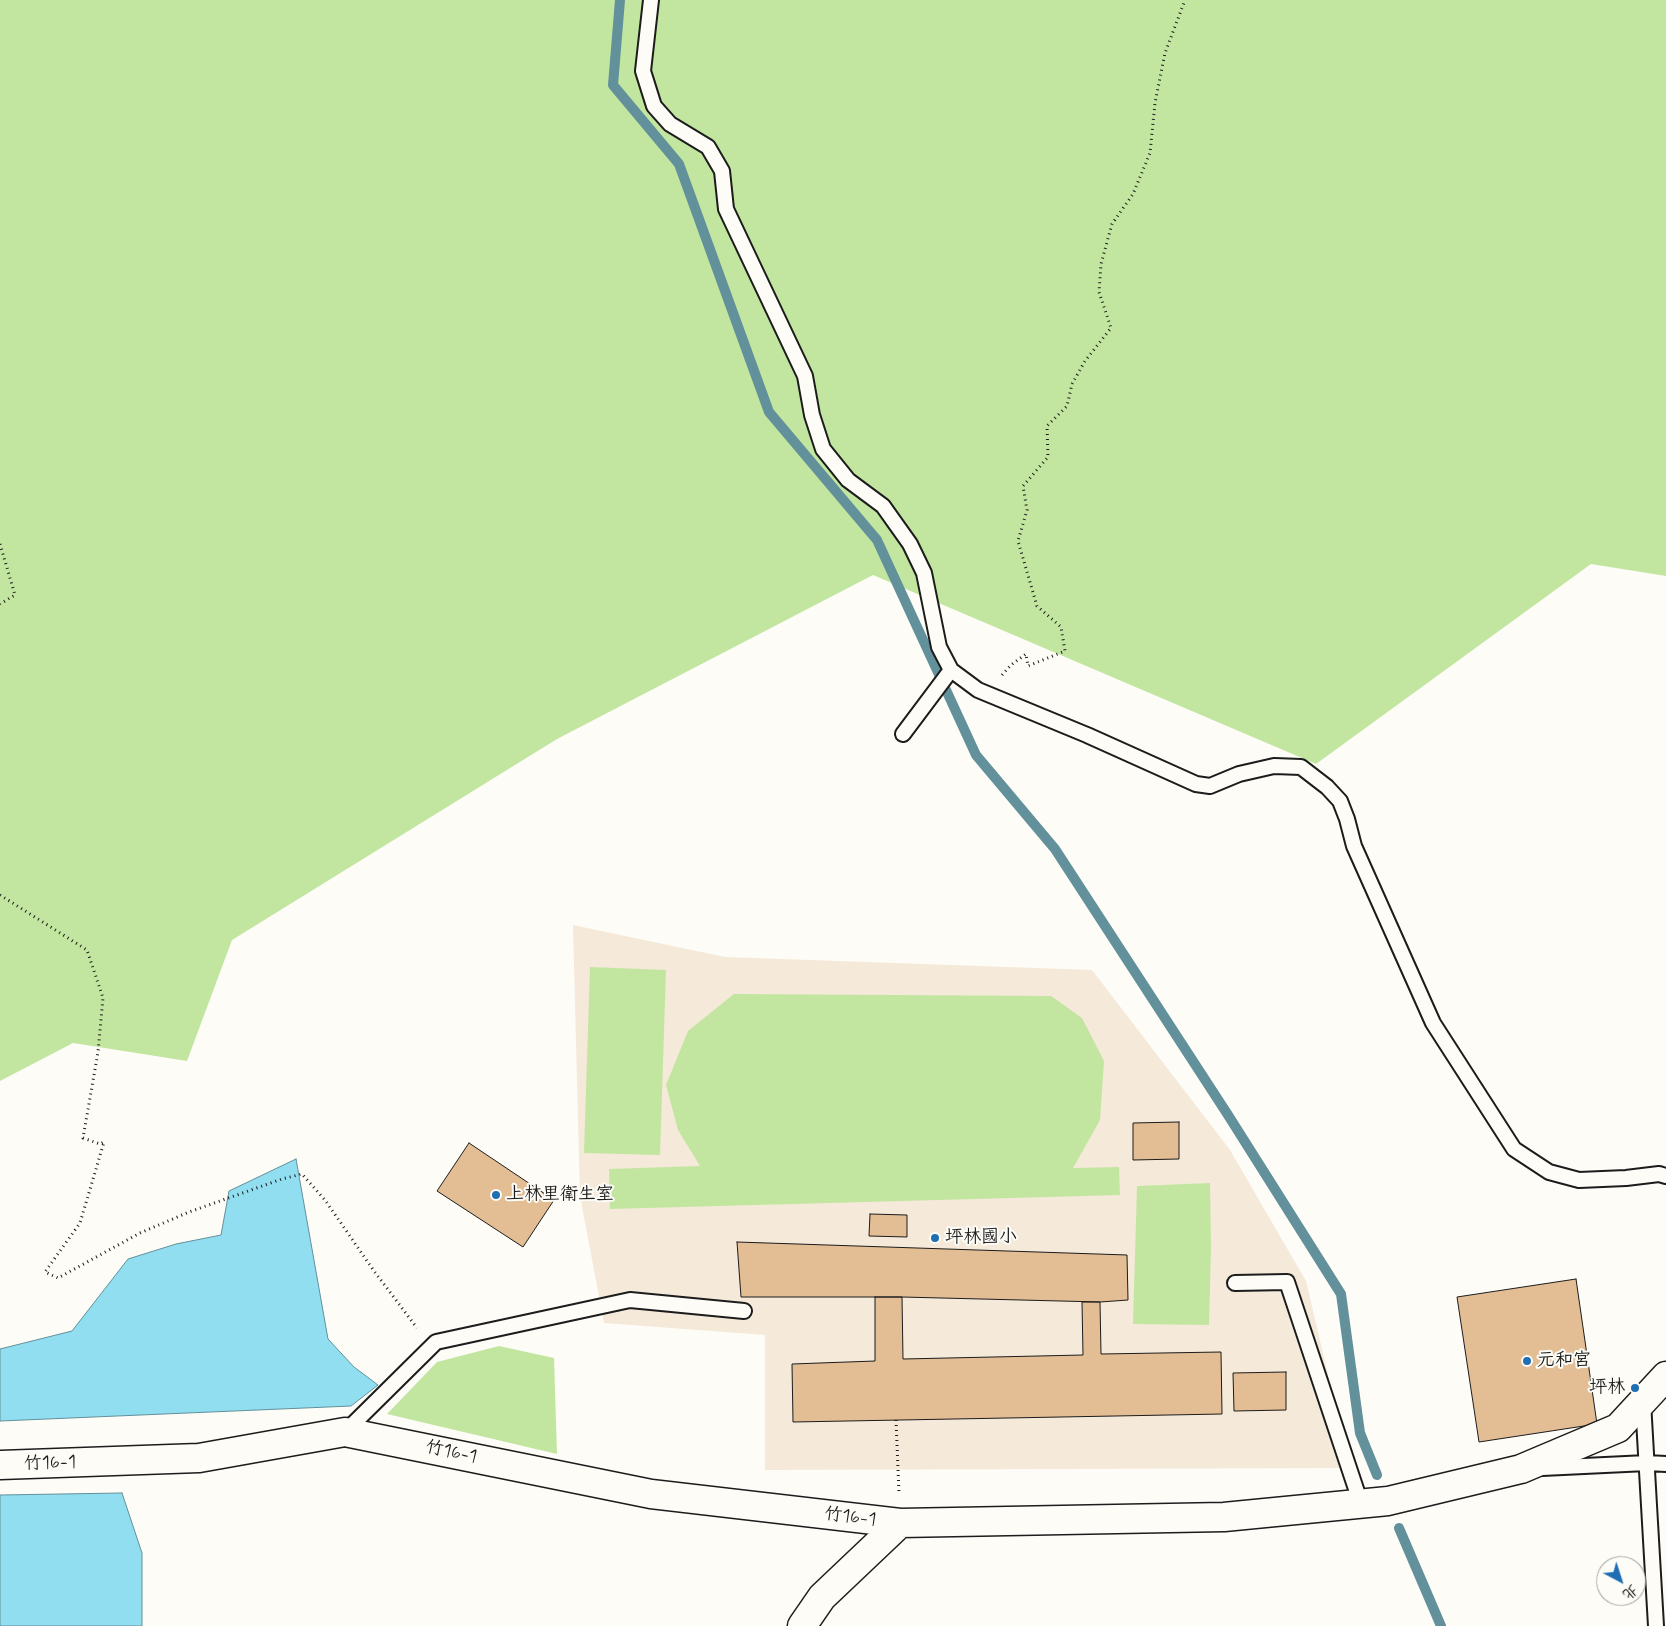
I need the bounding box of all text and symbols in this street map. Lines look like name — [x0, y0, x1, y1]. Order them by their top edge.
place label: 上林里衛生室 — [506, 1184, 614, 1206]
marker: 上林里衛生室 — [490, 1189, 502, 1201]
place label: 坪林國小 — [945, 1227, 1017, 1249]
marker: 坪林國小 — [929, 1232, 941, 1244]
place label: 元和宮 — [1537, 1350, 1591, 1372]
marker: 元和宮 — [1521, 1355, 1533, 1367]
place label: 坪林 — [1589, 1377, 1625, 1399]
marker: 坪林 — [1629, 1382, 1641, 1394]
street label: 竹16-1 — [423, 1437, 479, 1469]
street label: 竹16-1 — [24, 1452, 76, 1476]
street label: 竹16-1 — [823, 1504, 877, 1532]
north arrow — [1596, 1556, 1646, 1606]
text: 北 — [1619, 1580, 1641, 1603]

